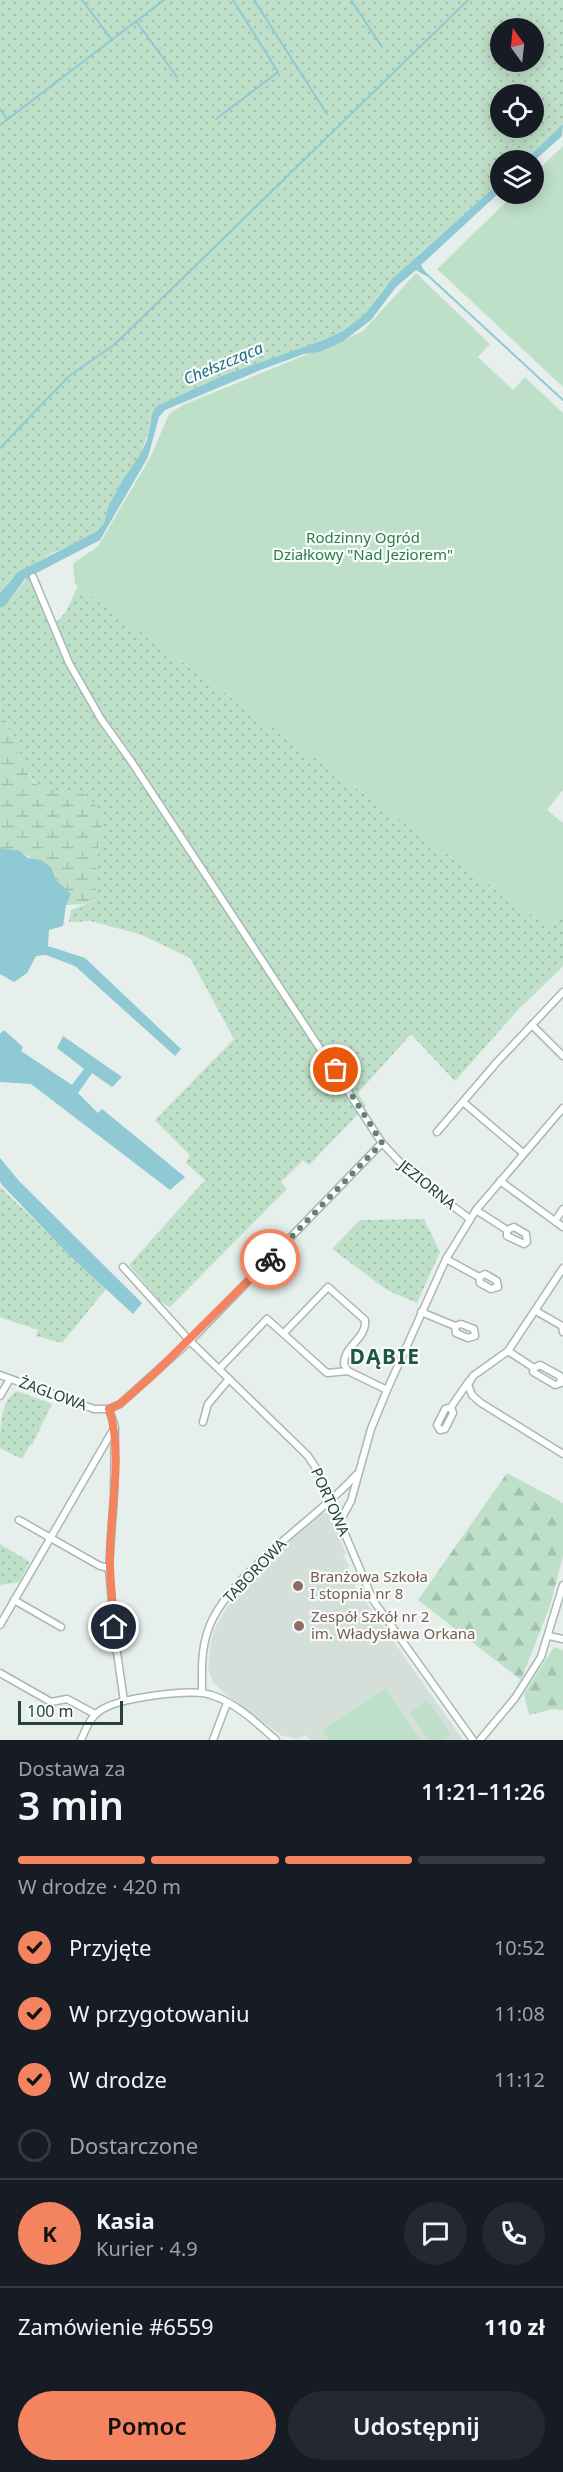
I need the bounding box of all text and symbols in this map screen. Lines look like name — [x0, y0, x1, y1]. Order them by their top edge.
north arrow — [490, 18, 544, 72]
map controls — [490, 18, 544, 204]
button: locate — [490, 84, 544, 138]
button: layers — [490, 150, 544, 204]
water label: Chełszcząca — [180, 336, 266, 390]
park label: Rodzinny Ogród Działkowy "Nad Jeziorem" — [273, 527, 453, 564]
pin — [310, 1044, 361, 1095]
icon: bag — [319, 1053, 352, 1086]
street label: JEZIORNA — [393, 1154, 461, 1214]
courier — [240, 1229, 300, 1289]
icon: bike — [254, 1243, 287, 1276]
district label: DĄBIE — [350, 1342, 420, 1370]
street label: ŻAGLOWA — [17, 1372, 90, 1415]
street label: PORTOWA — [307, 1464, 355, 1539]
street label: TABOROWA — [219, 1534, 290, 1607]
place label: Branżowa Szkoła I stopnia nr 8 — [310, 1566, 428, 1603]
marker: Branżowa Szkoła I stopnia nr 8 — [291, 1579, 305, 1593]
pin — [88, 1601, 139, 1652]
place label: Zespół Szkół nr 2 im. Władysława Orkana — [311, 1606, 476, 1643]
icon: home — [97, 1610, 130, 1643]
marker: Zespół Szkół nr 2 im. Władysława Orkana — [292, 1619, 306, 1633]
scale bar — [18, 1698, 123, 1726]
text: 100 m — [27, 1700, 74, 1722]
text: Dostawa za — [18, 1755, 125, 1782]
text: 11:21–11:26 — [421, 1776, 545, 1806]
text: 3 min — [18, 1778, 124, 1831]
text: W drodze · 420 m — [18, 1873, 181, 1900]
icon: check — [18, 1931, 51, 1964]
text: Przyjęte — [69, 1932, 151, 1962]
text: 10:52 — [494, 1934, 545, 1961]
icon: check — [18, 1997, 51, 2030]
text: W przygotowaniu — [69, 1998, 250, 2028]
text: 11:08 — [494, 2000, 545, 2027]
icon: check — [18, 2063, 51, 2096]
text: W drodze — [69, 2064, 167, 2094]
text: 11:12 — [494, 2066, 545, 2093]
text: Dostarczone — [69, 2130, 198, 2160]
button: chat — [404, 2202, 467, 2265]
button: phone — [482, 2202, 545, 2265]
text: Kasia — [96, 2205, 155, 2235]
text: K — [42, 2218, 57, 2248]
text: Kurier · 4.9 — [96, 2235, 198, 2262]
text: Zamówienie #6559 — [18, 2311, 214, 2341]
text: 110 zł — [484, 2311, 545, 2341]
button: Pomoc — [18, 2391, 276, 2460]
button: Udostępnij — [288, 2391, 545, 2460]

